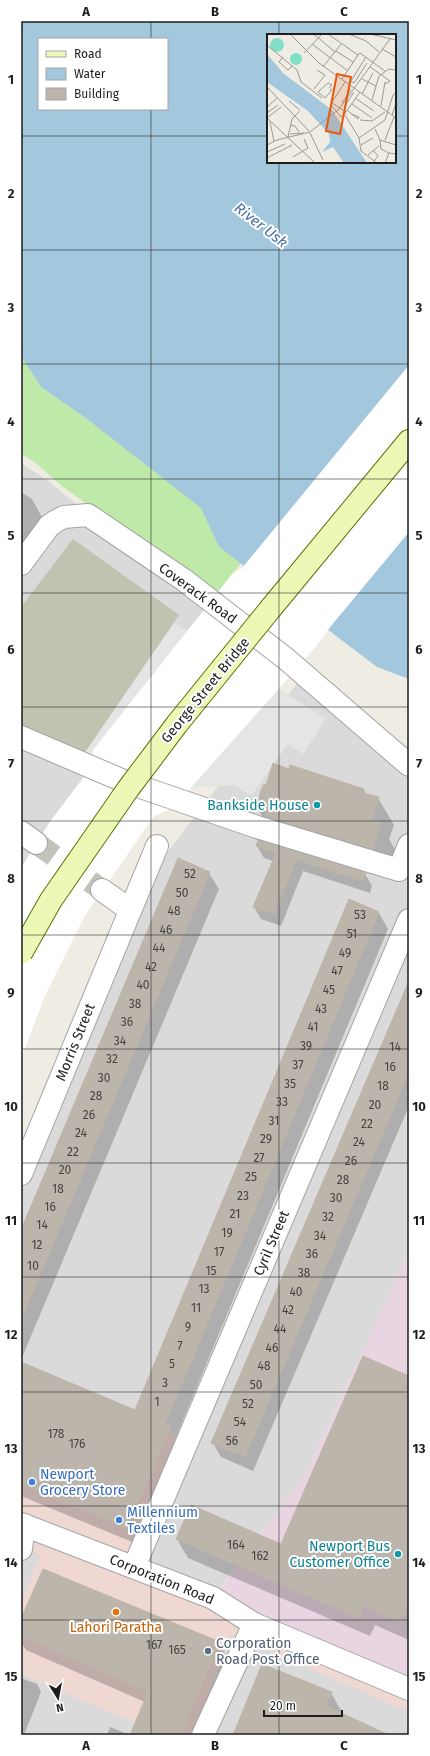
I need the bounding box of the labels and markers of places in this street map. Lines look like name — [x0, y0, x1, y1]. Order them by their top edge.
place label: Bankside House — [207, 797, 309, 814]
marker: Bankside House — [312, 800, 322, 810]
place label: Newport Grocery Store — [40, 1466, 125, 1499]
marker: Newport Grocery Store — [27, 1477, 37, 1487]
place label: Millennium Textiles — [127, 1504, 198, 1537]
marker: Millennium Textiles — [114, 1515, 124, 1525]
place label: Newport Bus Customer Office — [289, 1538, 390, 1571]
marker: Newport Bus Customer Office — [393, 1549, 403, 1559]
marker: Lahori Paratha — [111, 1607, 121, 1617]
place label: Lahori Paratha — [70, 1619, 162, 1636]
place label: Corporation Road Post Office — [216, 1635, 320, 1668]
marker: Corporation Road Post Office — [203, 1646, 213, 1656]

